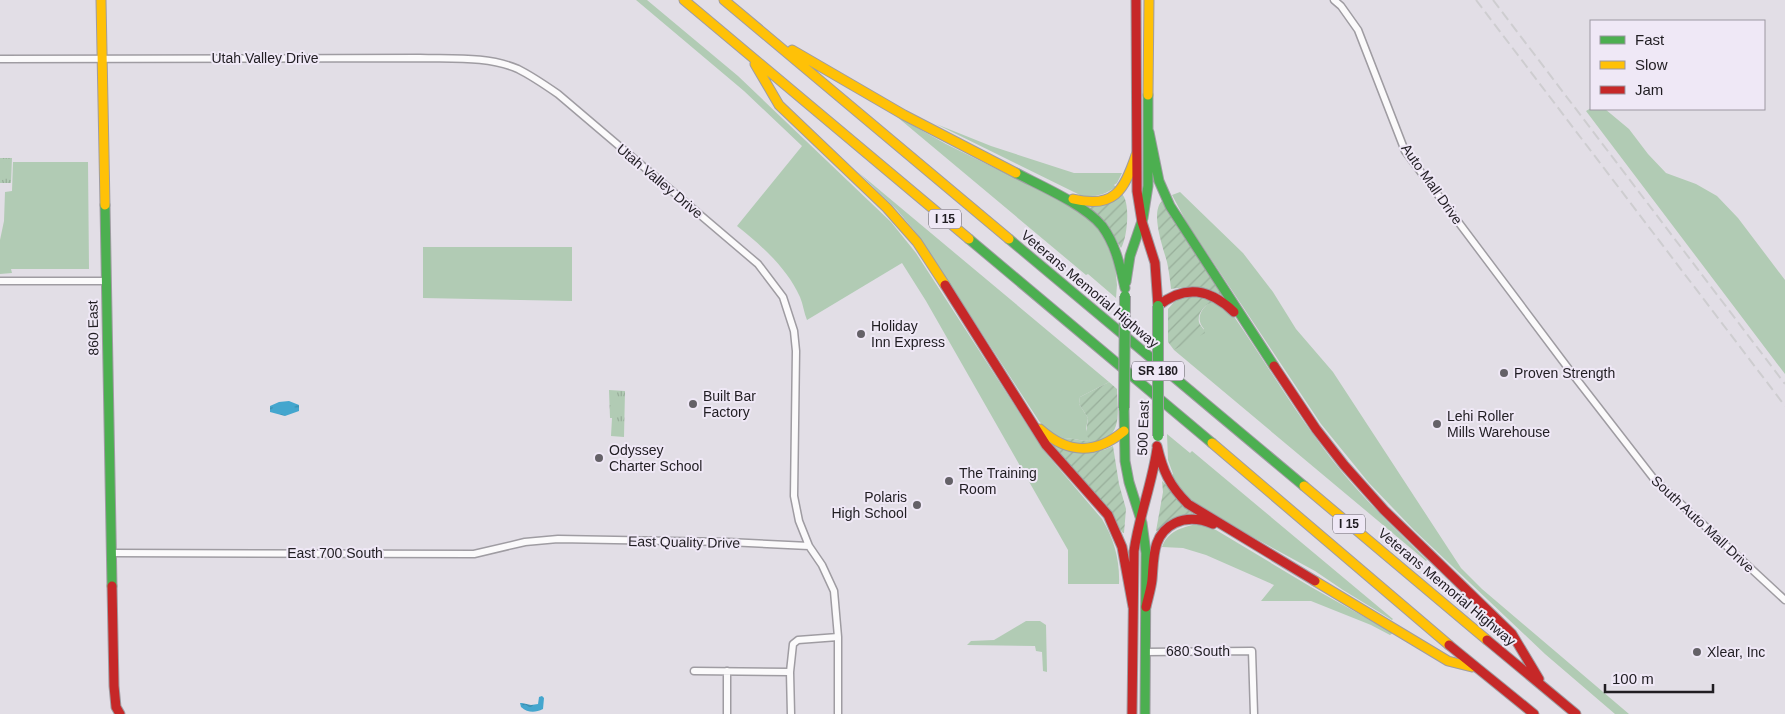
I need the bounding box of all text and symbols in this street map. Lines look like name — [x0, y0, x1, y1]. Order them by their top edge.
legend — [1590, 20, 1765, 110]
text: Fast — [1635, 31, 1665, 48]
street label: Utah Valley Drive — [211, 50, 319, 66]
text: Slow — [1635, 56, 1668, 73]
text: Jam — [1635, 81, 1663, 98]
street label: Utah Valley Drive — [614, 140, 706, 222]
street label: Auto Mall Drive — [1398, 141, 1466, 228]
road number: I 15 — [929, 210, 961, 228]
street label: Veterans Memorial Highway — [1018, 227, 1162, 351]
street label: 860 East — [85, 300, 101, 356]
place label: Holiday Inn Express — [871, 318, 945, 350]
marker: Holiday Inn Express — [855, 328, 867, 340]
road number: SR 180 — [1132, 362, 1184, 381]
place label: Proven Strength — [1514, 365, 1615, 381]
marker: Proven Strength — [1498, 367, 1510, 379]
place label: Built Bar Factory — [703, 388, 756, 420]
marker: Built Bar Factory — [687, 398, 699, 410]
street label: 500 East — [1134, 400, 1152, 456]
place label: Lehi Roller Mills Warehouse — [1447, 408, 1550, 440]
marker: Lehi Roller Mills Warehouse — [1431, 418, 1443, 430]
place label: Odyssey Charter School — [609, 442, 702, 474]
marker: Odyssey Charter School — [593, 452, 605, 464]
place label: The Training Room — [959, 465, 1037, 497]
street label: South Auto Mall Drive — [1648, 472, 1758, 576]
marker: The Training Room — [943, 475, 955, 487]
place label: Polaris High School — [832, 489, 907, 521]
marker: Polaris High School — [911, 499, 923, 511]
road number: I 15 — [1333, 514, 1365, 534]
street label: Veterans Memorial Highway — [1375, 525, 1519, 649]
street label: East Quality Drive — [628, 533, 740, 551]
street label: East 700 South — [287, 545, 383, 561]
street label: 680 South — [1166, 643, 1230, 659]
place label: Xlear, Inc — [1707, 644, 1765, 660]
marker: Xlear, Inc — [1691, 646, 1703, 658]
scale bar — [1605, 662, 1712, 694]
text: 100 m — [1612, 670, 1654, 687]

